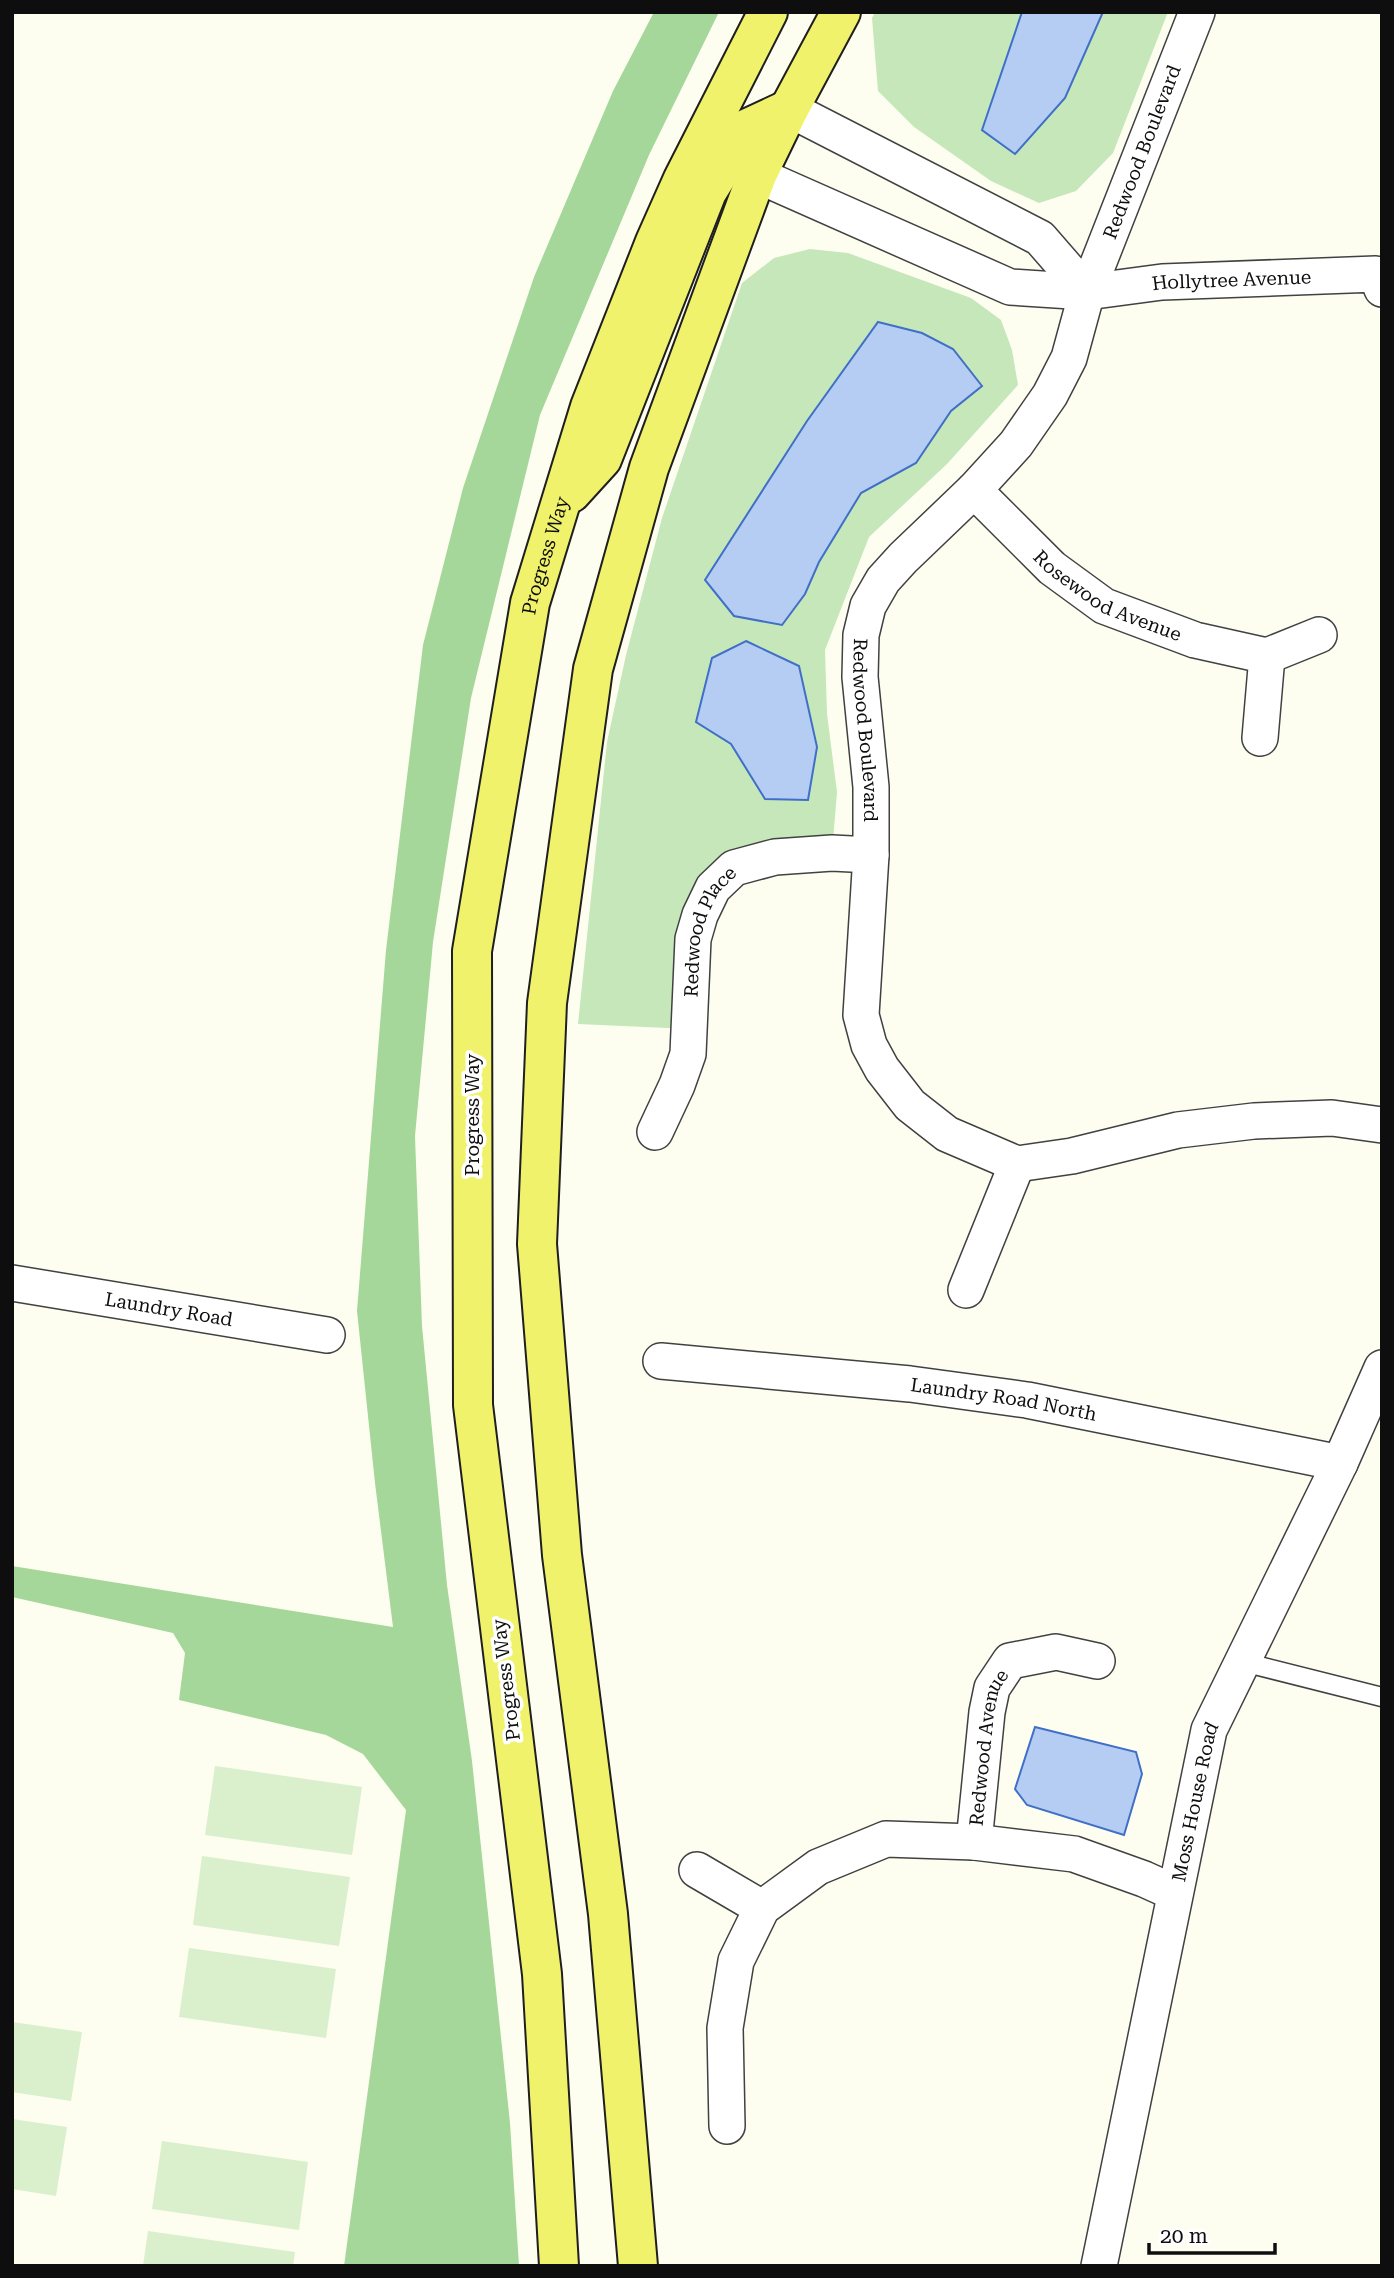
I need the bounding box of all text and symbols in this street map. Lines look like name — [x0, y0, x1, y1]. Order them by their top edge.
street label: Redwood Boulevard — [1098, 62, 1186, 242]
street label: Hollytree Avenue — [1150, 265, 1312, 295]
street label: Progress Way — [517, 493, 574, 617]
street label: Rosewood Avenue — [1029, 545, 1185, 646]
street label: Redwood Boulevard — [848, 638, 883, 822]
street label: Redwood Place — [679, 861, 741, 998]
street label: Progress Way — [461, 1053, 484, 1176]
street label: Laundry Road — [103, 1287, 235, 1331]
street label: Laundry Road North — [909, 1373, 1099, 1425]
street label: Progress Way — [487, 1617, 525, 1742]
street label: Redwood Avenue — [964, 1664, 1013, 1827]
street label: Moss House Road — [1167, 1718, 1223, 1884]
scale bar — [1149, 2212, 1275, 2256]
text: 20 m — [1160, 2224, 1208, 2248]

